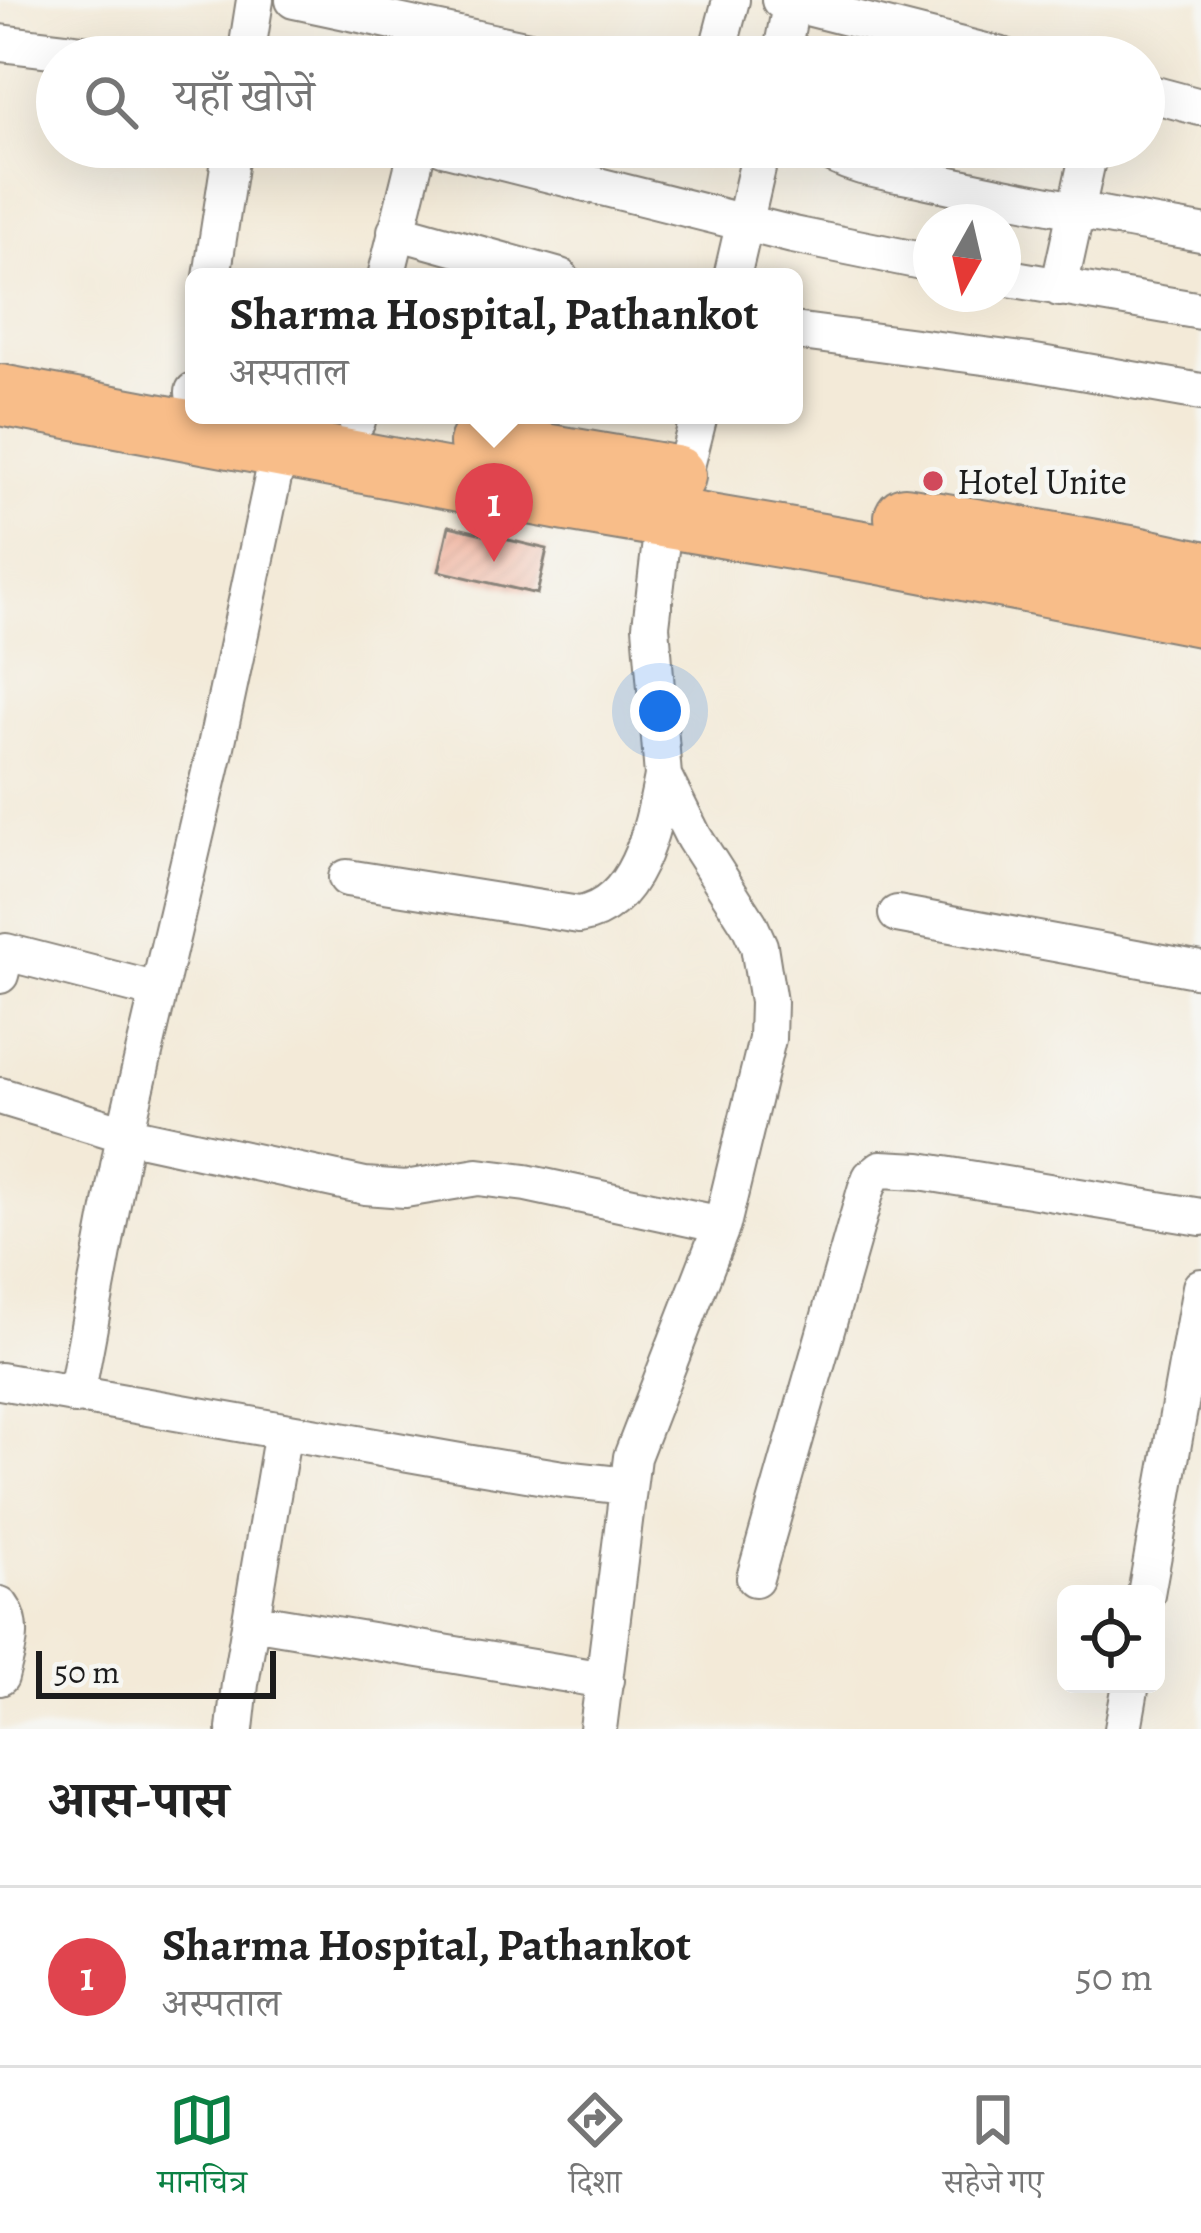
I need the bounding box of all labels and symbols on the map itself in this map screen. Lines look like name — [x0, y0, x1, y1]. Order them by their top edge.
north arrow — [913, 204, 1021, 312]
place label: Hotel Unite — [957, 457, 1127, 506]
pin: 1 — [455, 463, 533, 562]
marker: Hotel Unite — [920, 468, 946, 494]
your location — [630, 681, 690, 741]
scale bar — [36, 1645, 276, 1698]

